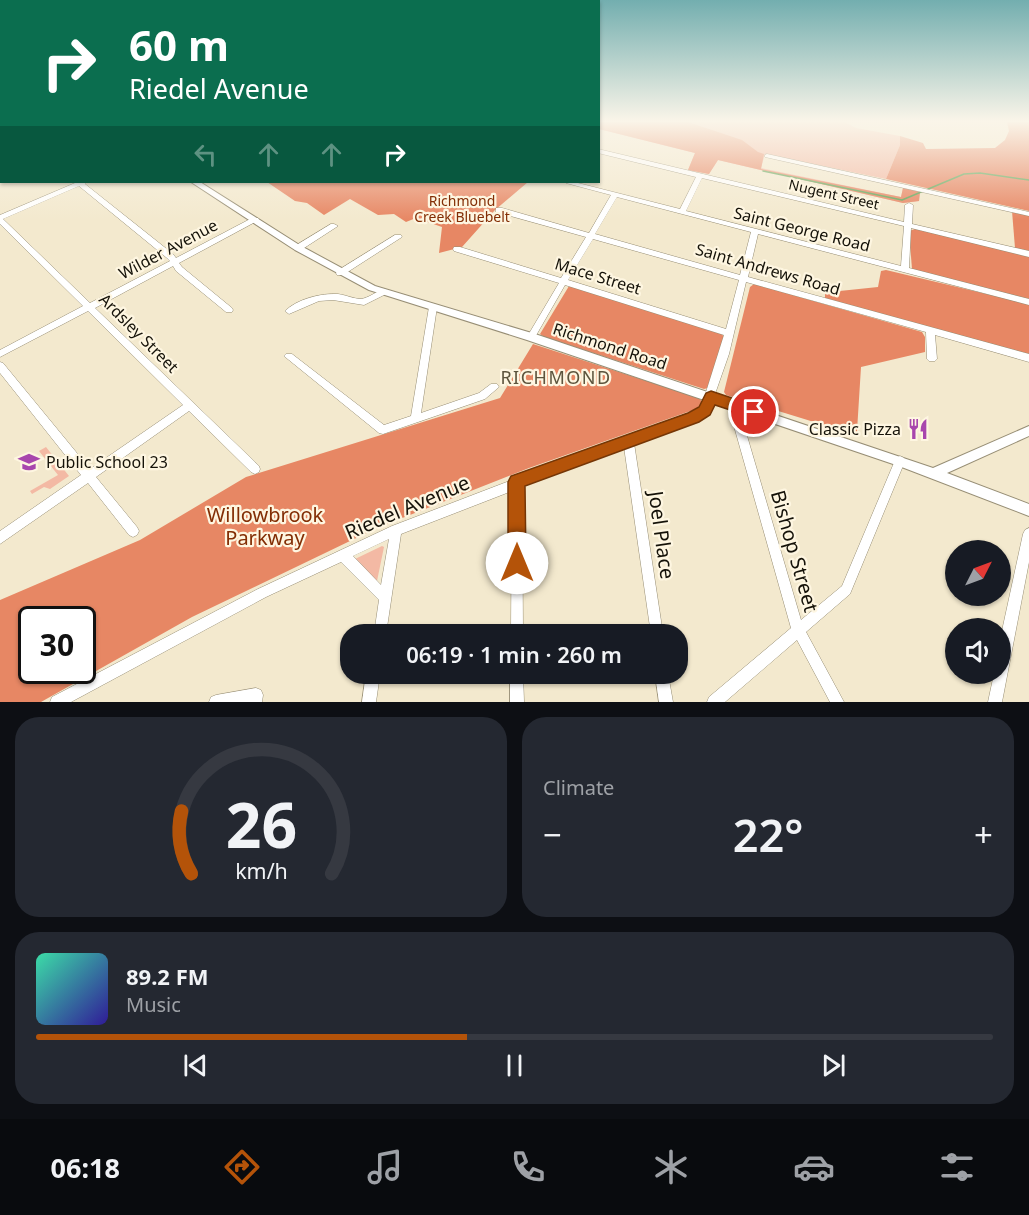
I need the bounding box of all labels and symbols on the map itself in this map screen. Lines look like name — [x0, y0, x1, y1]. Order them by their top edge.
street label: Nugent Street — [787, 174, 881, 214]
park label: Richmond Creek Bluebelt — [414, 191, 510, 226]
street label: Saint George Road — [731, 201, 873, 257]
street label: Wilder Avenue — [115, 214, 221, 284]
street label: Saint Andrews Road — [693, 238, 843, 300]
street label: Mace Street — [552, 252, 644, 300]
street label: Ardsley Street — [95, 289, 184, 378]
street label: Richmond Road — [550, 317, 670, 375]
district label: RICHMOND — [500, 365, 612, 389]
pin — [728, 386, 779, 437]
restaurant icon: Classic Pizza — [906, 417, 930, 441]
place label: Classic Pizza — [809, 418, 901, 440]
school or university icon: Public School 23 — [17, 450, 41, 474]
place label: Public School 23 — [46, 451, 168, 473]
street label: Riedel Avenue — [340, 469, 474, 545]
street label: Joel Place — [642, 487, 682, 581]
street label: Bishop Street — [765, 487, 825, 615]
park label: Willowbrook Parkway — [207, 501, 324, 551]
position arrow — [485, 531, 549, 595]
north arrow — [945, 540, 1011, 606]
speed limit sign: 30 — [18, 606, 96, 684]

